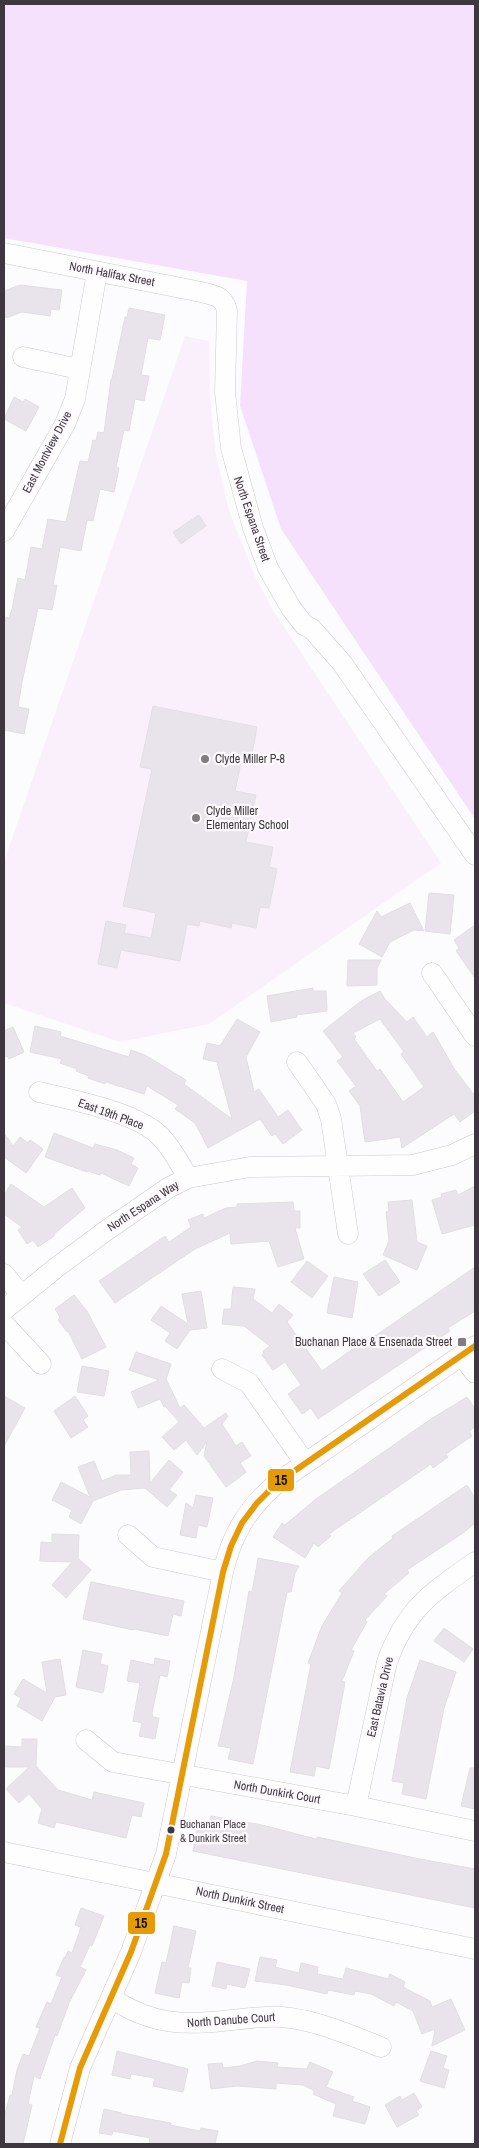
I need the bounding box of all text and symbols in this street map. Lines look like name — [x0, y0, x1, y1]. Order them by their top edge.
street label: North Halifax Street — [68, 258, 156, 290]
street label: East Montview Drive — [19, 408, 75, 496]
street label: North Espana Street — [230, 474, 274, 564]
place label: Clyde Miller P-8 — [215, 751, 285, 767]
marker: Clyde Miller P-8 — [199, 753, 211, 765]
place label: Clyde Miller Elementary School — [206, 803, 289, 833]
marker: Clyde Miller Elementary School — [190, 812, 202, 824]
street label: East 19th Place — [76, 1095, 146, 1133]
street label: North Espana Way — [104, 1177, 182, 1235]
place label: Buchanan Place & Ensenada Street — [295, 1334, 452, 1350]
marker: Buchanan Place & Ensenada Street — [456, 1336, 468, 1348]
line badge: 15 — [267, 1468, 295, 1492]
text: 15 — [275, 1471, 288, 1489]
street label: East Batavia Drive — [363, 1655, 397, 1739]
street label: North Dunkirk Court — [233, 1777, 322, 1808]
place label: Buchanan Place & Dunkirk Street — [180, 1817, 247, 1845]
marker: Buchanan Place & Dunkirk Street — [166, 1825, 176, 1835]
street label: North Dunkirk Street — [194, 1883, 286, 1917]
line badge: 15 — [127, 1911, 156, 1935]
text: 15 — [135, 1914, 148, 1932]
street label: North Danube Court — [187, 2009, 276, 2031]

